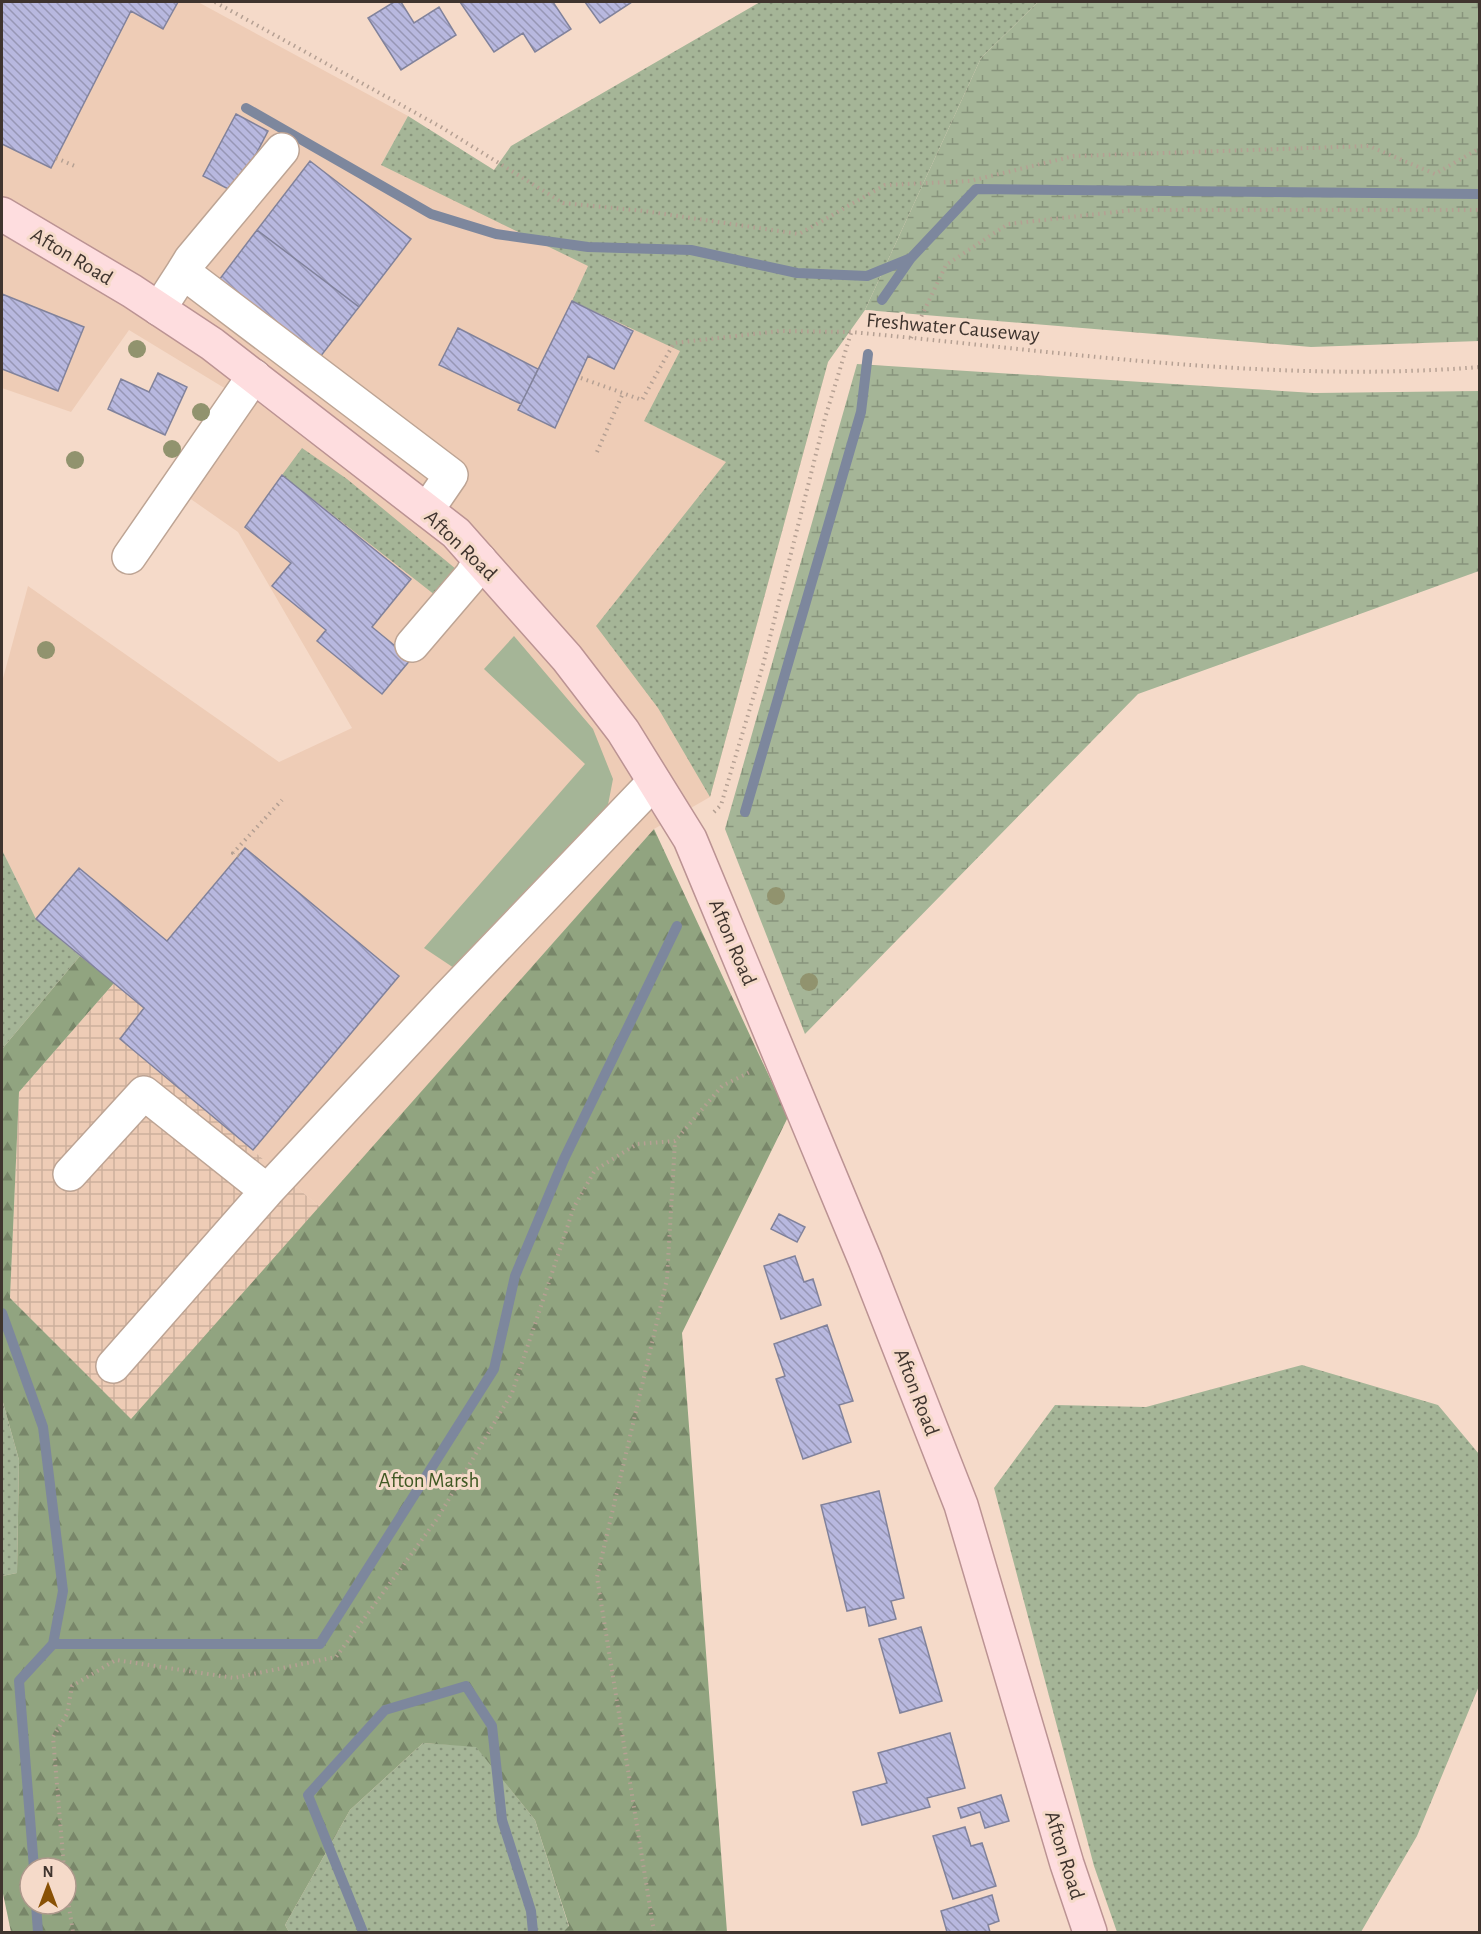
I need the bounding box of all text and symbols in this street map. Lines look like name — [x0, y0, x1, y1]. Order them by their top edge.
street label: Afton Road — [27, 224, 116, 289]
street label: Freshwater Causeway — [865, 309, 1041, 346]
street label: Afton Road — [421, 506, 501, 585]
street label: Afton Road — [705, 896, 760, 988]
street label: Afton Road — [890, 1346, 943, 1439]
park label: Afton Marsh — [379, 1470, 479, 1491]
street label: Afton Road — [1041, 1808, 1088, 1902]
north arrow — [18, 1856, 78, 1916]
text: N — [42, 1864, 54, 1880]

